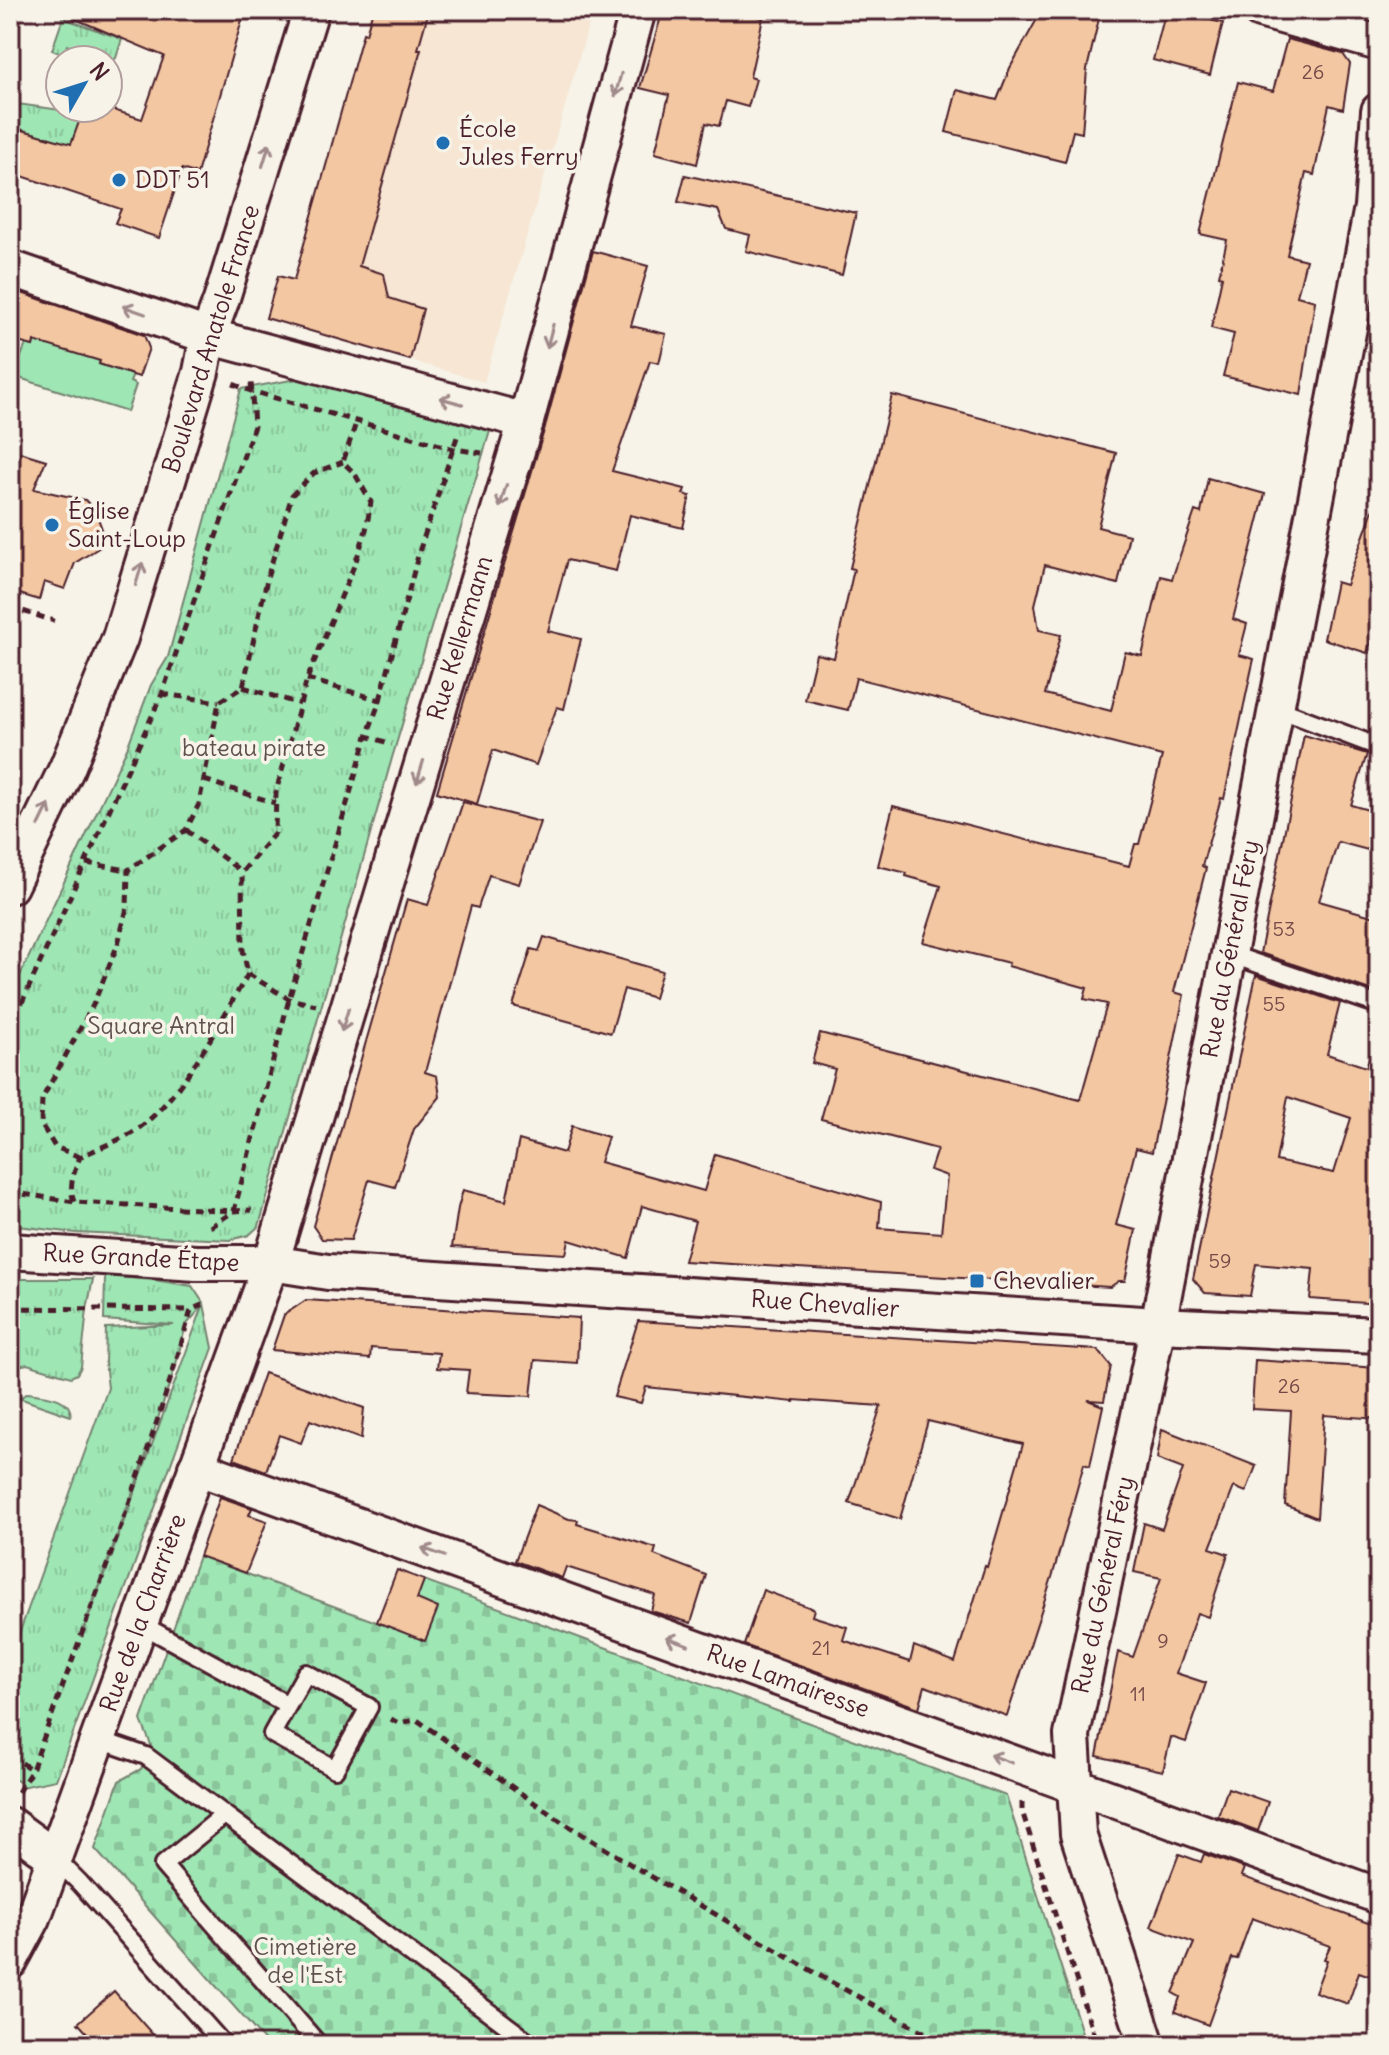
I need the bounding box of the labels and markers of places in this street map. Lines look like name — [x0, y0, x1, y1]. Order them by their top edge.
place label: École Jules Ferry — [459, 113, 579, 171]
marker: École Jules Ferry — [434, 134, 452, 152]
place label: DDT 51 — [135, 164, 210, 194]
marker: DDT 51 — [110, 171, 128, 189]
place label: Église Saint-Loup — [68, 495, 186, 553]
marker: Église Saint-Loup — [43, 516, 61, 534]
place label: Chevalier — [993, 1265, 1094, 1295]
marker: Chevalier — [968, 1272, 986, 1290]

